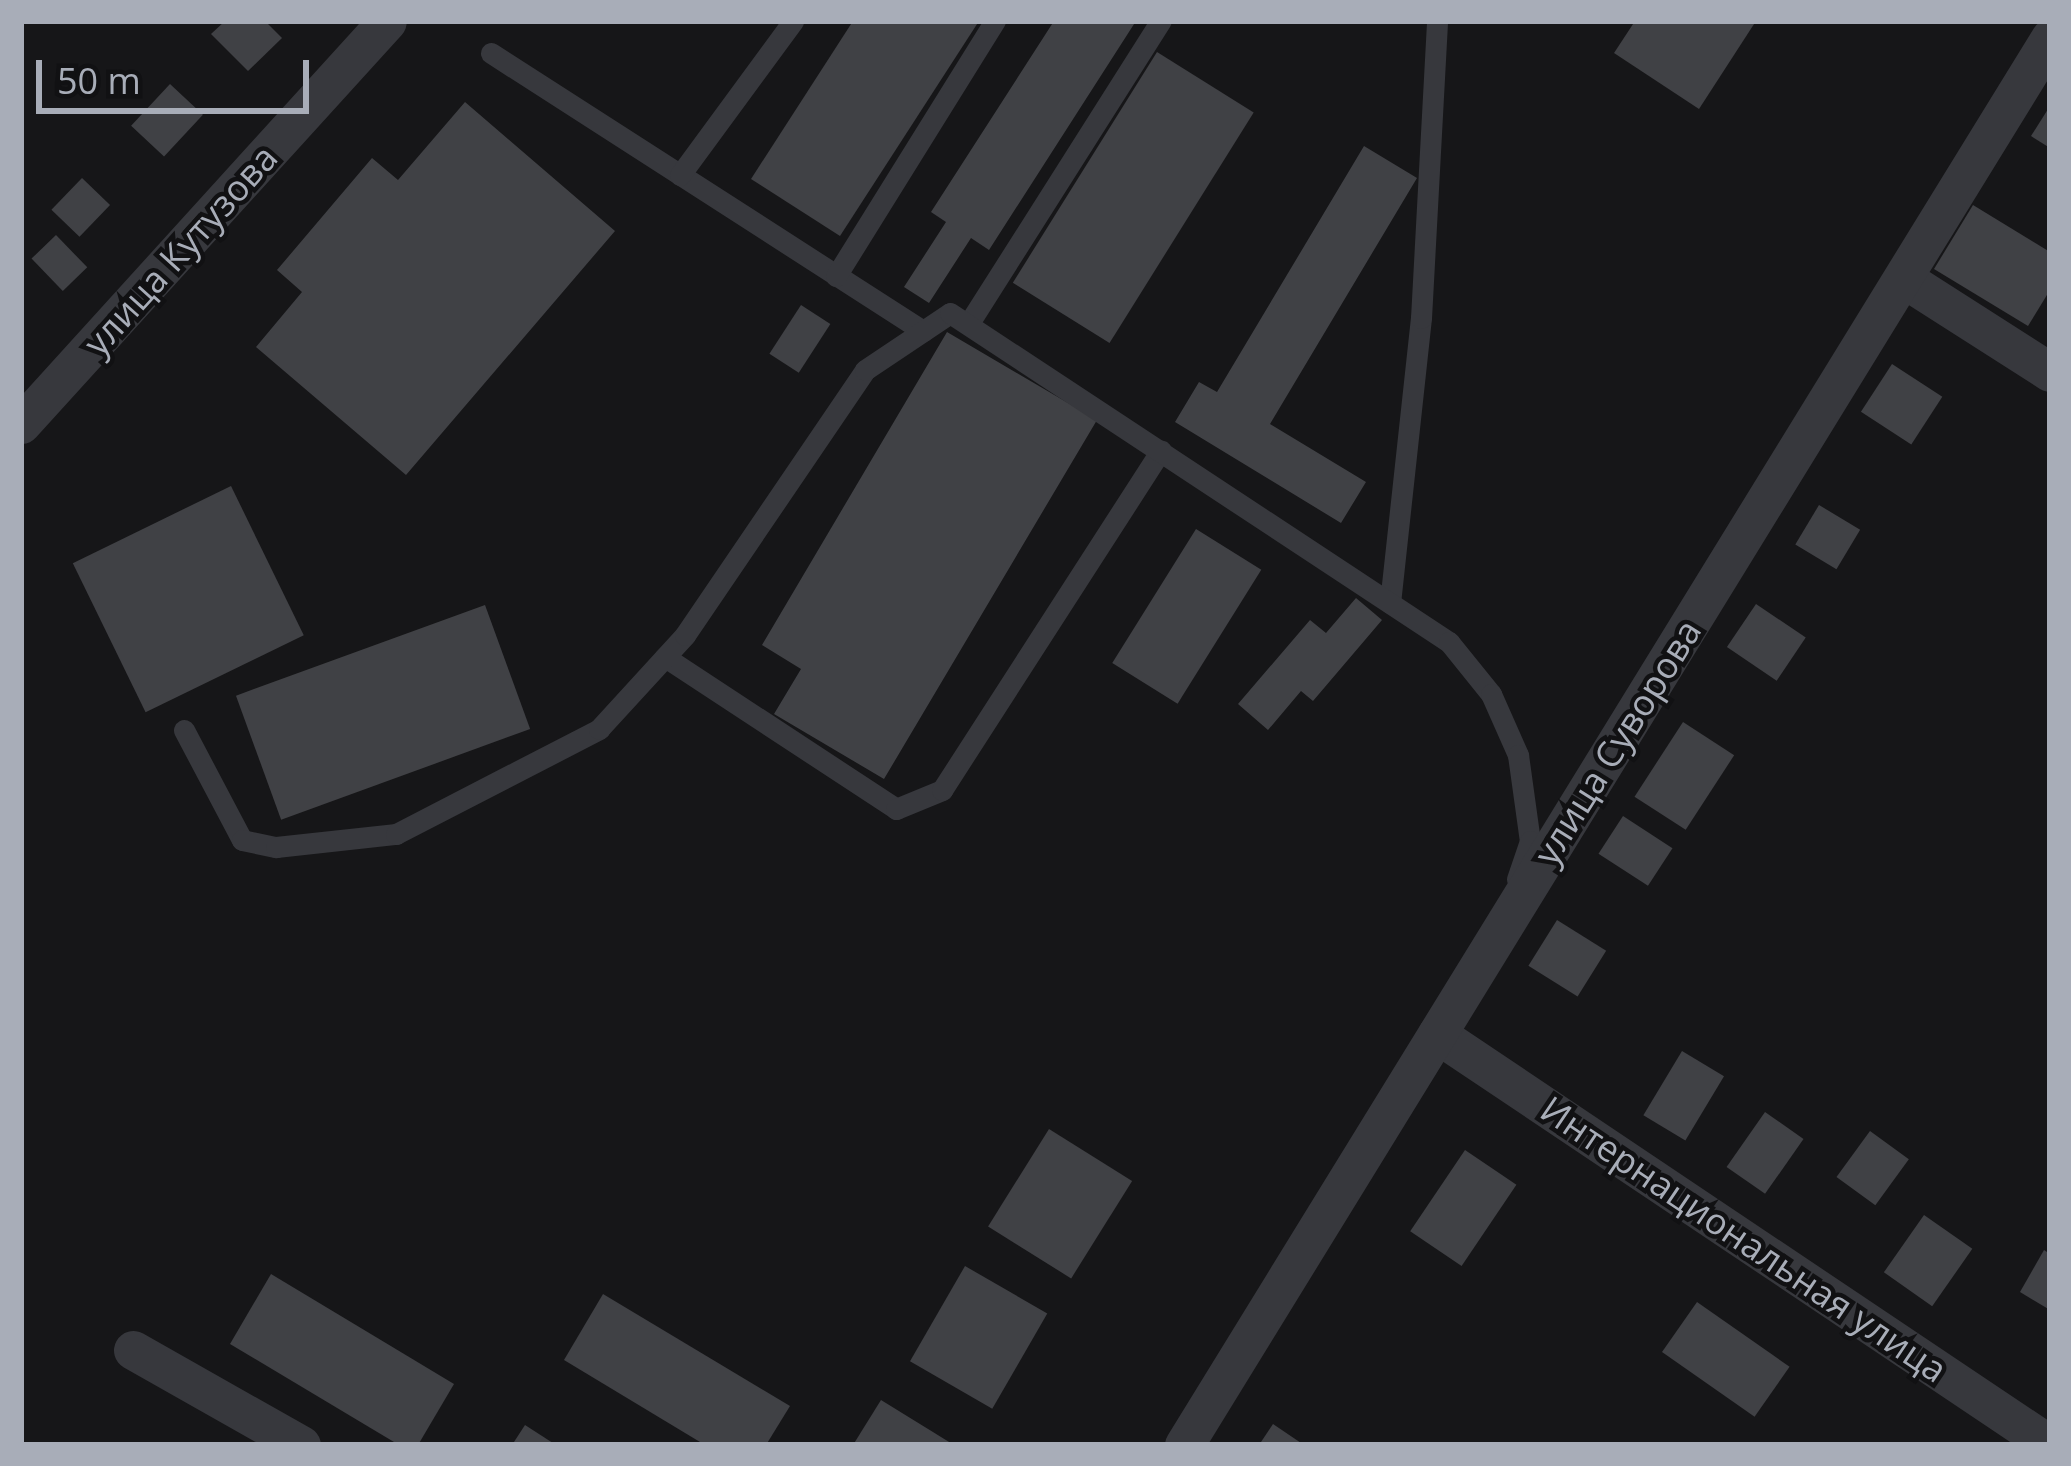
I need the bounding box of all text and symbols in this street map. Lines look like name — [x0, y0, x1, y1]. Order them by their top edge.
scale bar — [42, 36, 315, 110]
text: 50 m — [57, 56, 141, 105]
street label: улица Кутузова — [74, 136, 286, 364]
street label: улица Суворова — [1524, 611, 1710, 873]
street label: Интернациональная улица — [1533, 1087, 1955, 1391]

